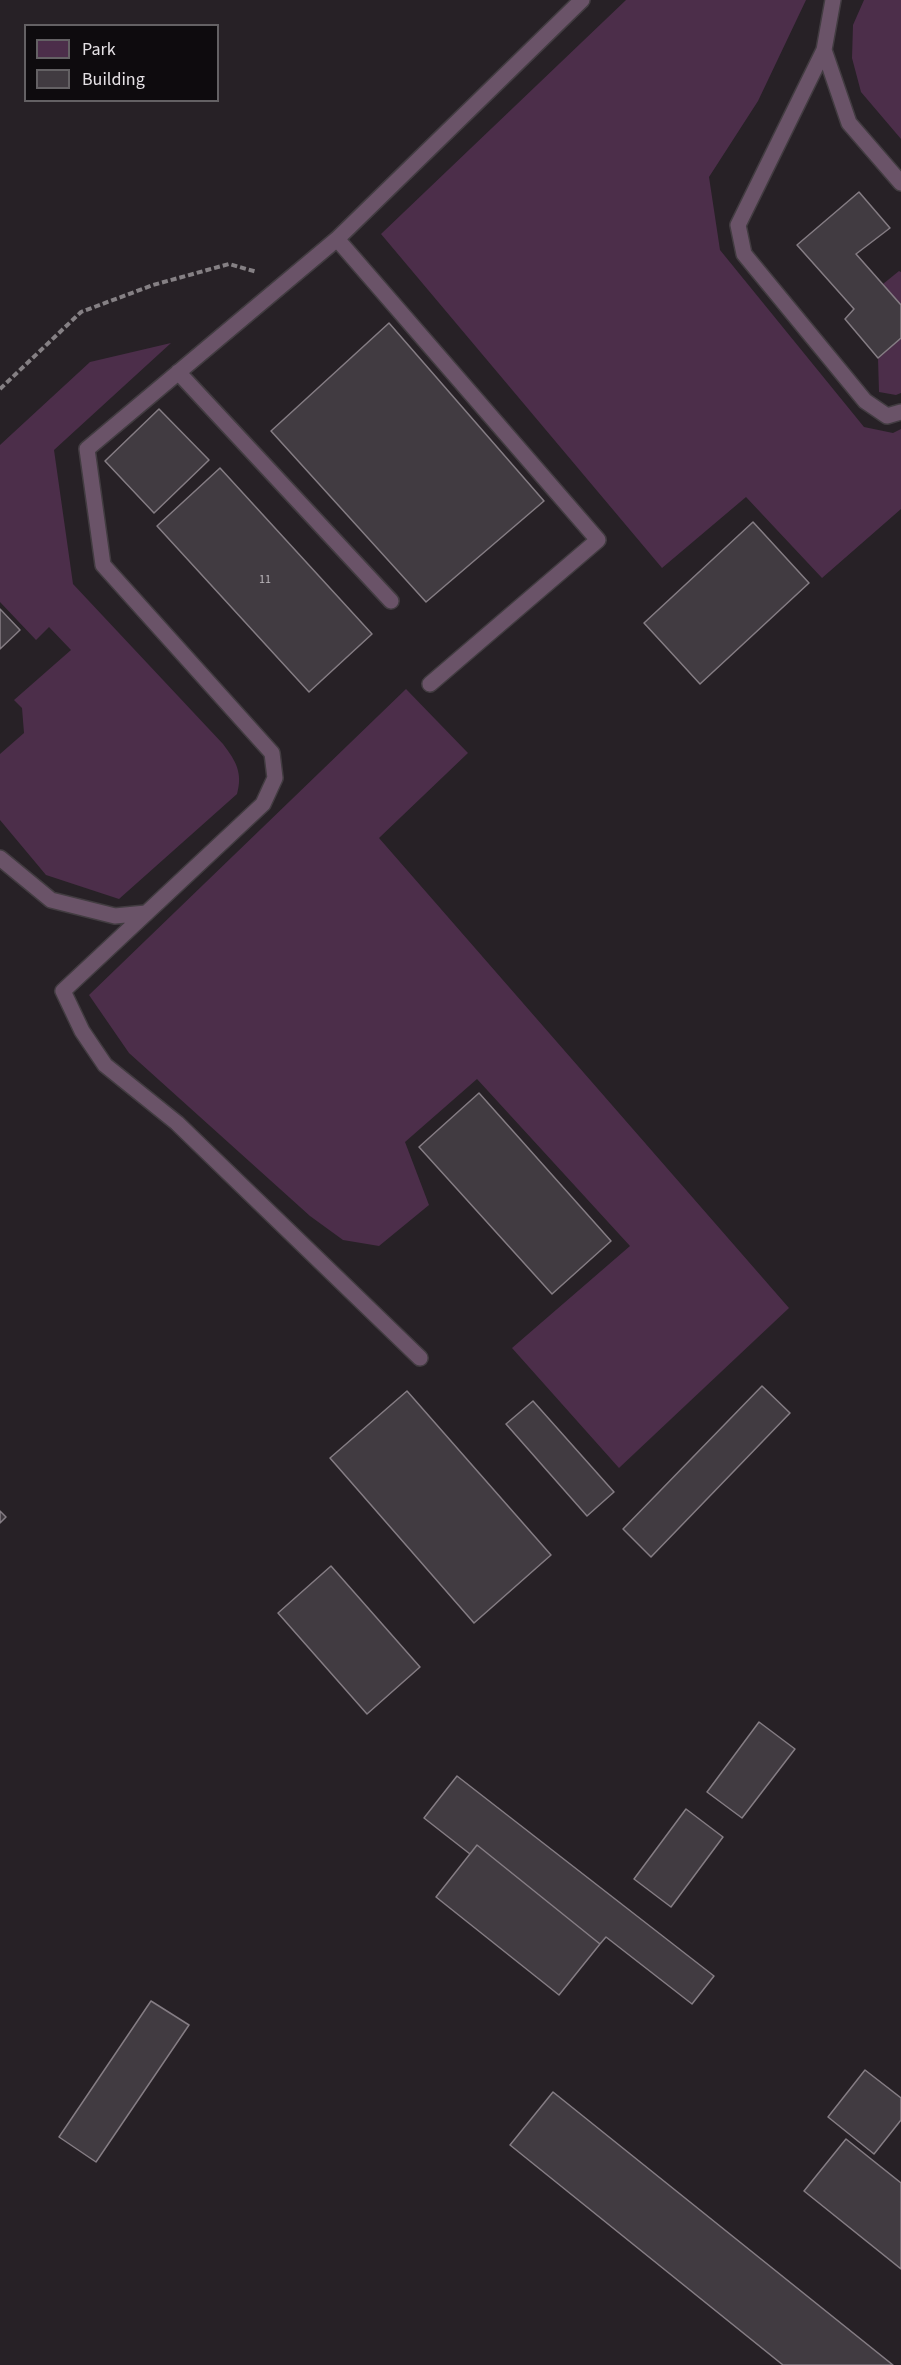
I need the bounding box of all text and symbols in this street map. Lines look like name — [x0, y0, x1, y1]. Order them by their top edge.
legend — [24, 24, 219, 102]
text: Park — [82, 37, 116, 62]
text: Building — [82, 67, 145, 92]
house number: 11 — [259, 573, 271, 587]

